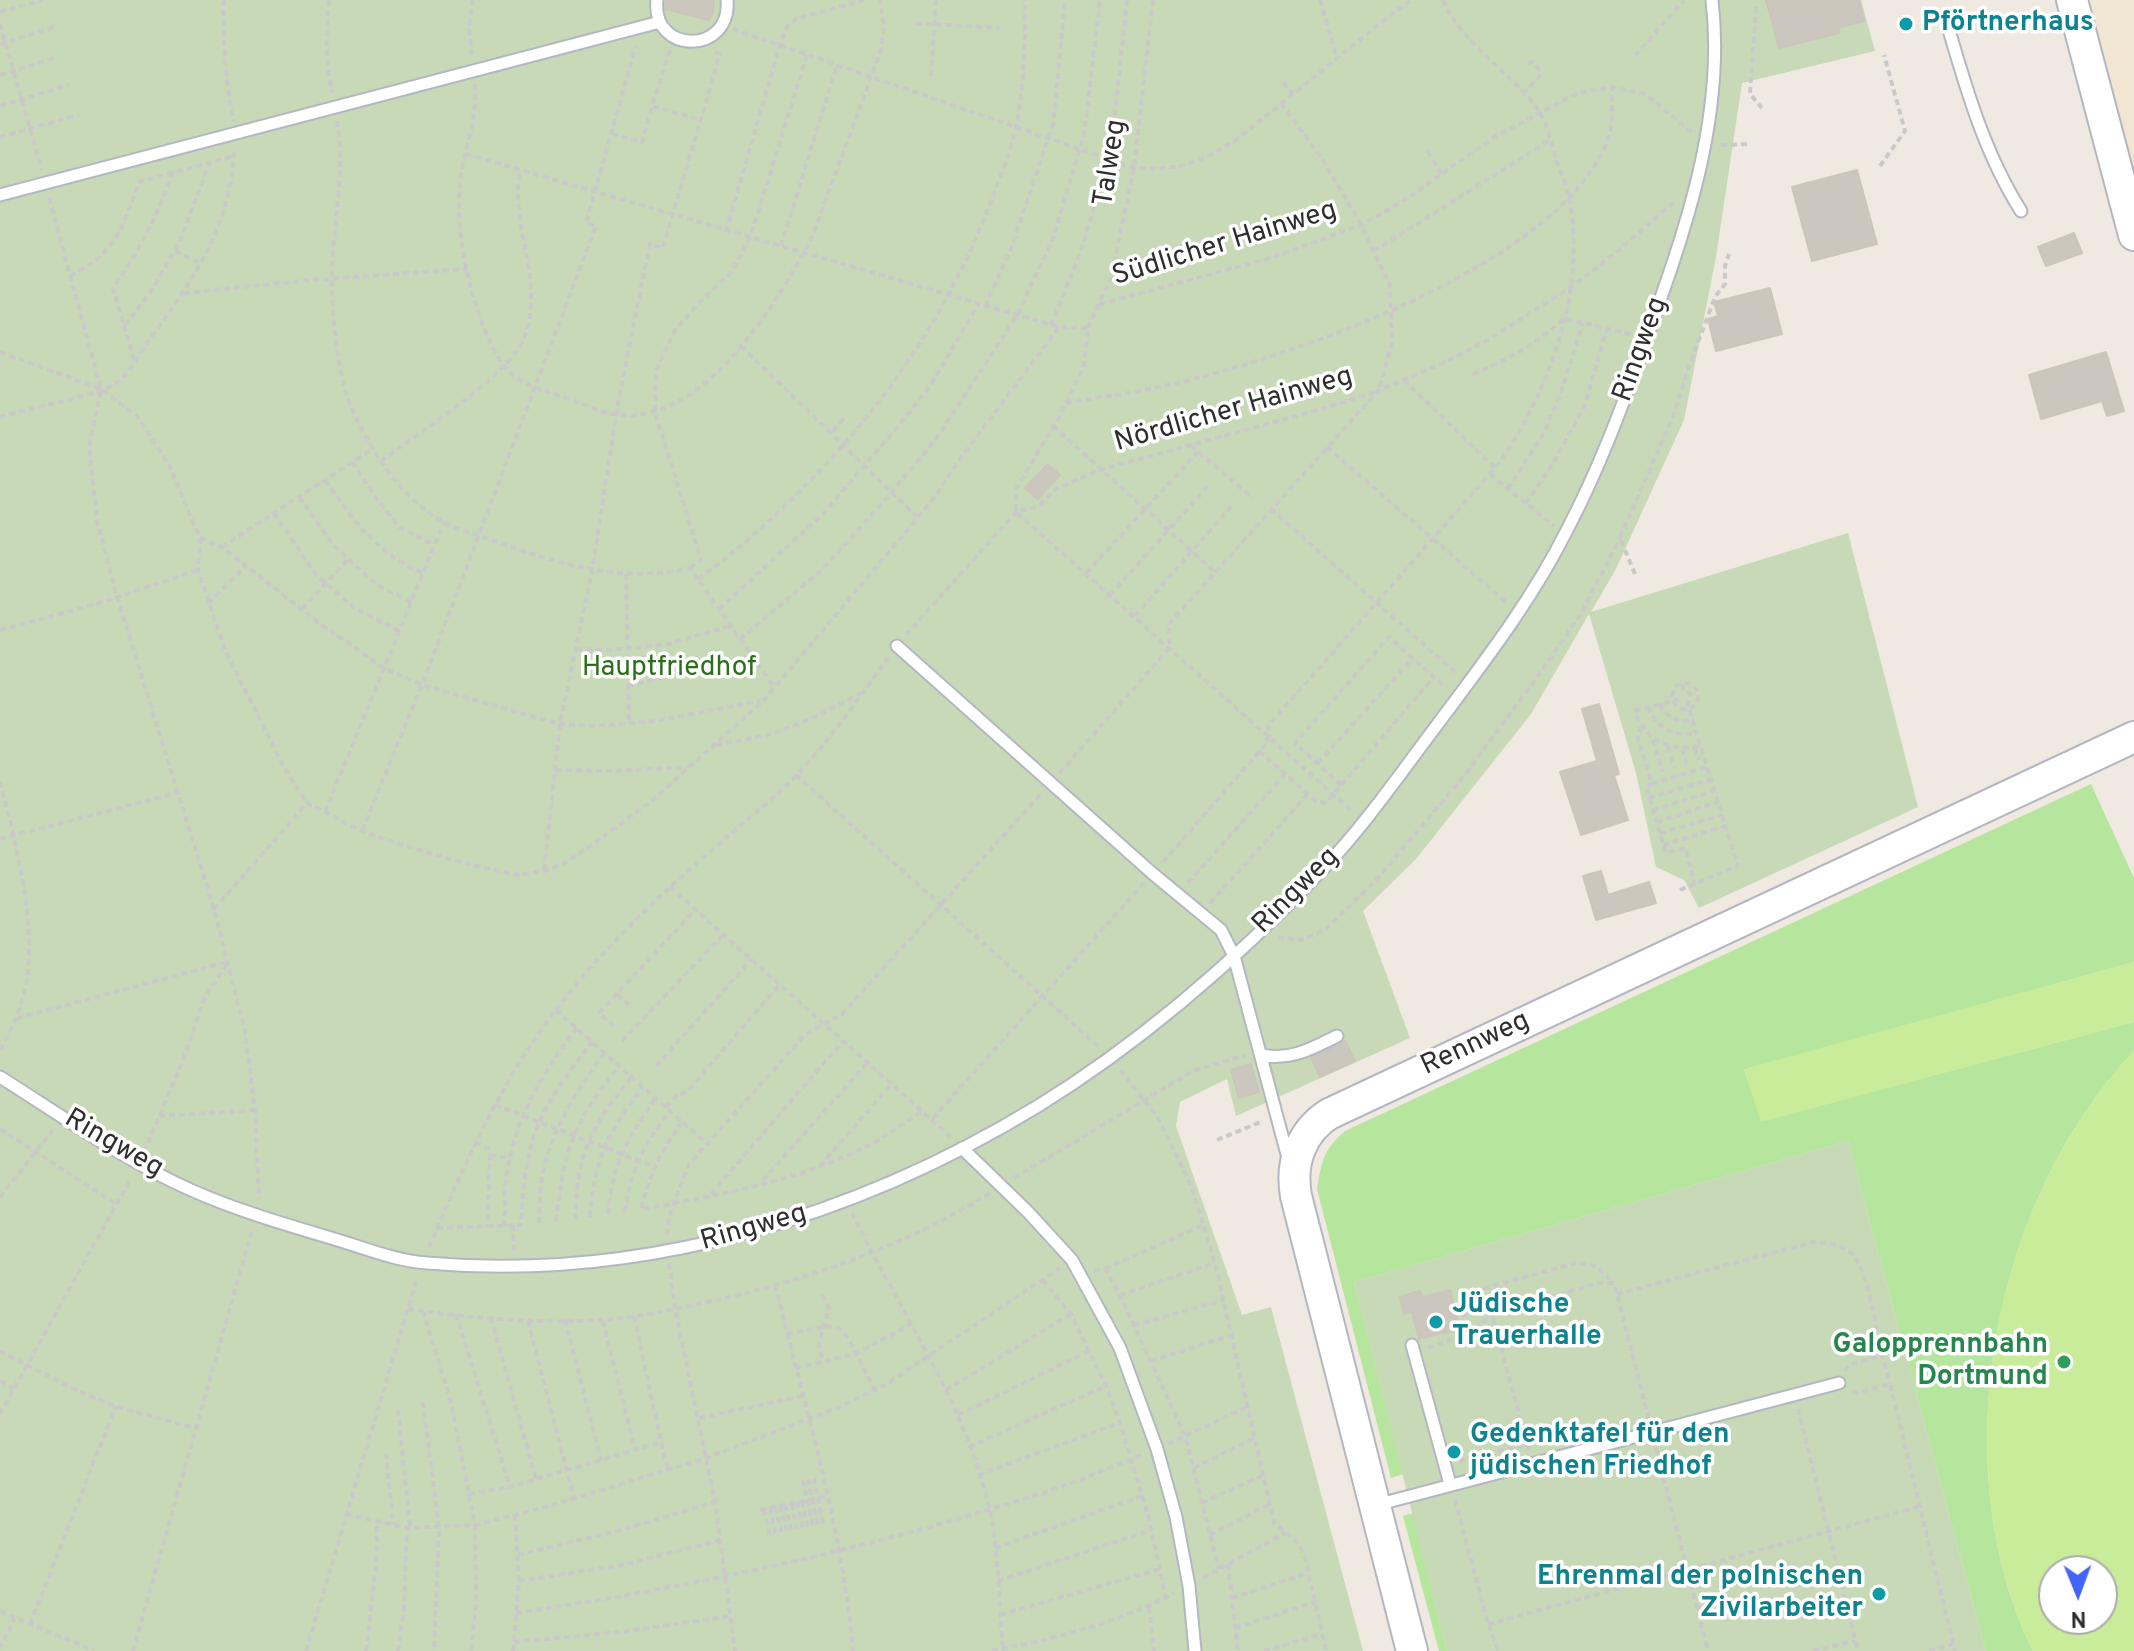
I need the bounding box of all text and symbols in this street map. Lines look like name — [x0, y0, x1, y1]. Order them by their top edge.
place label: Pförtnerhaus — [1922, 7, 2094, 41]
marker: Pförtnerhaus — [1897, 15, 1915, 33]
street label: Talweg — [1089, 117, 1135, 209]
street label: Südlicher Hainweg — [1109, 195, 1341, 295]
street label: Ringweg — [1608, 293, 1676, 407]
street label: Nördlicher Hainweg — [1111, 361, 1357, 461]
park label: Hauptfriedhof — [582, 652, 756, 686]
street label: Ringweg — [1247, 842, 1347, 942]
street label: Rennweg — [1416, 1005, 1536, 1085]
street label: Ringweg — [58, 1103, 168, 1187]
street label: Ringweg — [697, 1198, 811, 1260]
place label: Jüdische Trauerhalle — [1452, 1289, 1602, 1355]
marker: Jüdische Trauerhalle — [1427, 1313, 1445, 1331]
place label: Galopprennbahn Dortmund — [1833, 1329, 2048, 1395]
marker: Galopprennbahn Dortmund — [2055, 1353, 2073, 1371]
place label: Gedenktafel für den jüdischen Friedhof — [1470, 1419, 1730, 1485]
marker: Gedenktafel für den jüdischen Friedhof — [1445, 1443, 1463, 1461]
north arrow — [2038, 1555, 2118, 1635]
place label: Ehrenmal der polnischen Zivilarbeiter — [1537, 1561, 1863, 1627]
marker: Ehrenmal der polnischen Zivilarbeiter — [1870, 1585, 1888, 1603]
text: N — [2070, 1604, 2087, 1631]

